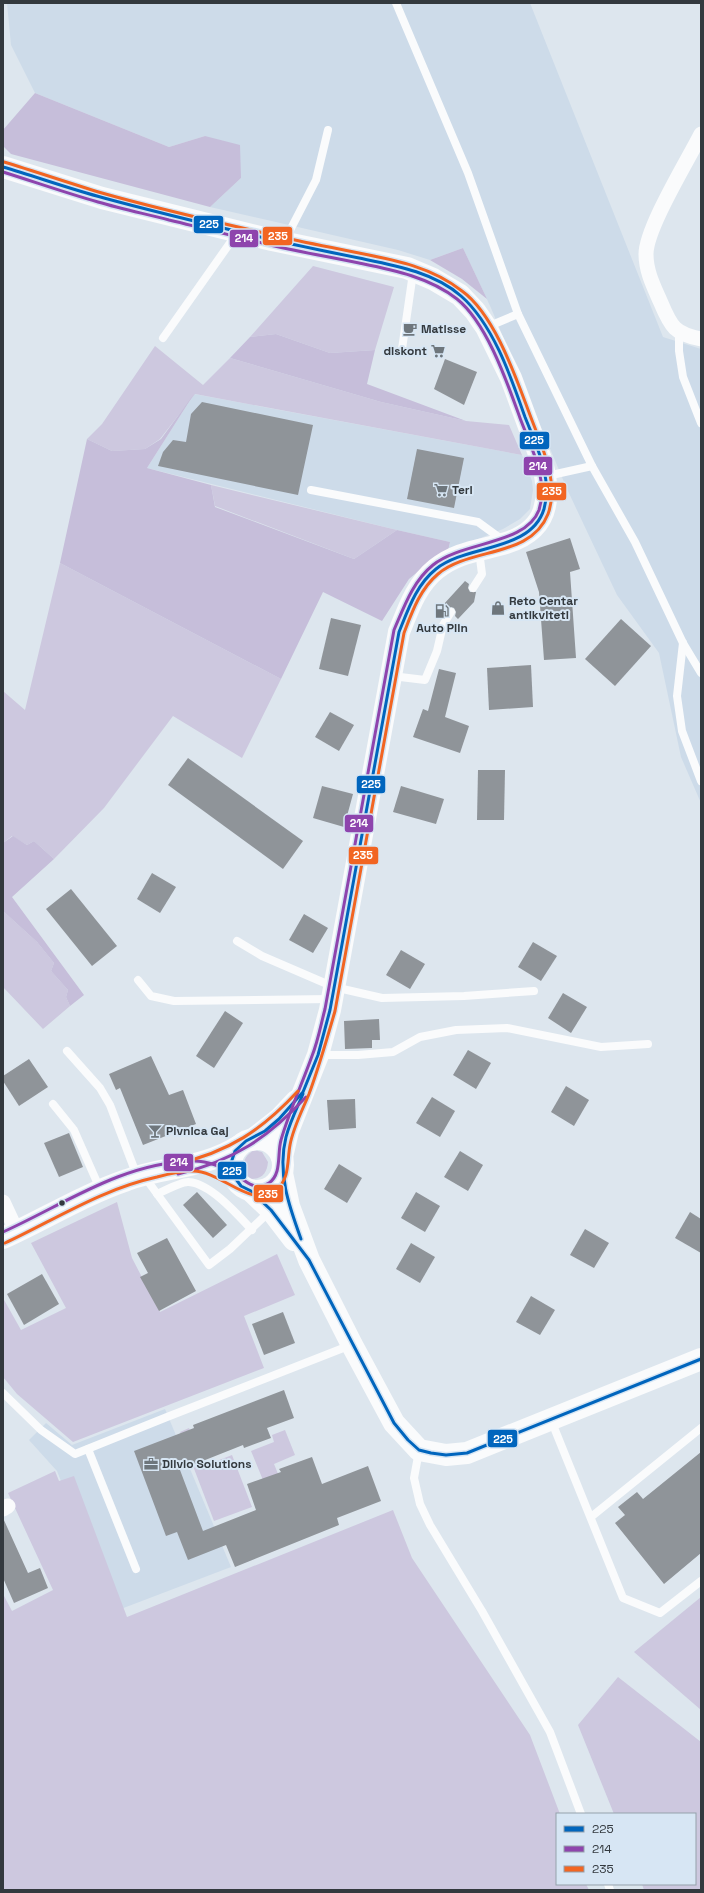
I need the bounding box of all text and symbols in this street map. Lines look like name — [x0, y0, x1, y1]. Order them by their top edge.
line badge: 225 — [193, 215, 224, 234]
text: 225 — [199, 217, 219, 231]
line badge: 235 — [262, 226, 293, 246]
line badge: 214 — [229, 229, 259, 248]
text: 235 — [268, 229, 288, 243]
text: 214 — [235, 231, 253, 245]
cafe icon: Matisse — [402, 321, 418, 337]
place label: Matisse — [421, 321, 466, 337]
place label: diskont — [383, 343, 427, 359]
supermarket icon: diskont — [430, 343, 446, 359]
line badge: 225 — [519, 431, 550, 450]
text: 225 — [524, 433, 544, 447]
line badge: 214 — [523, 456, 553, 476]
text: 214 — [529, 459, 547, 473]
supermarket icon: Teri — [433, 482, 449, 498]
place label: Teri — [452, 482, 473, 498]
line badge: 235 — [536, 482, 567, 501]
text: 235 — [542, 484, 562, 498]
place label: Reto Centar antikviteti — [509, 593, 578, 623]
shop icon: Reto Centar antikviteti — [490, 600, 506, 616]
fuel station icon: Auto Plin — [434, 603, 450, 619]
place label: Auto Plin — [416, 620, 468, 636]
line badge: 225 — [356, 775, 386, 794]
text: 225 — [361, 777, 381, 791]
line badge: 214 — [344, 814, 374, 833]
text: 214 — [350, 816, 368, 830]
line badge: 235 — [348, 846, 379, 865]
text: 235 — [353, 848, 373, 862]
bar icon: Pivnica Gaj — [147, 1123, 163, 1139]
place label: Pivnica Gaj — [166, 1123, 229, 1139]
line badge: 214 — [163, 1153, 194, 1172]
text: 214 — [170, 1155, 188, 1169]
line badge: 225 — [217, 1161, 247, 1180]
text: 225 — [222, 1164, 242, 1178]
line badge: 235 — [253, 1184, 284, 1203]
text: 235 — [258, 1187, 278, 1201]
unlabelled marker — [57, 1198, 67, 1208]
line badge: 225 — [487, 1429, 518, 1448]
text: 225 — [493, 1432, 513, 1446]
office icon: Dlivio Solutions — [143, 1456, 159, 1472]
place label: Dlivio Solutions — [162, 1456, 251, 1472]
legend — [556, 1813, 696, 1885]
text: 225 — [592, 1821, 614, 1837]
text: 214 — [592, 1841, 612, 1857]
text: 235 — [592, 1861, 614, 1877]

